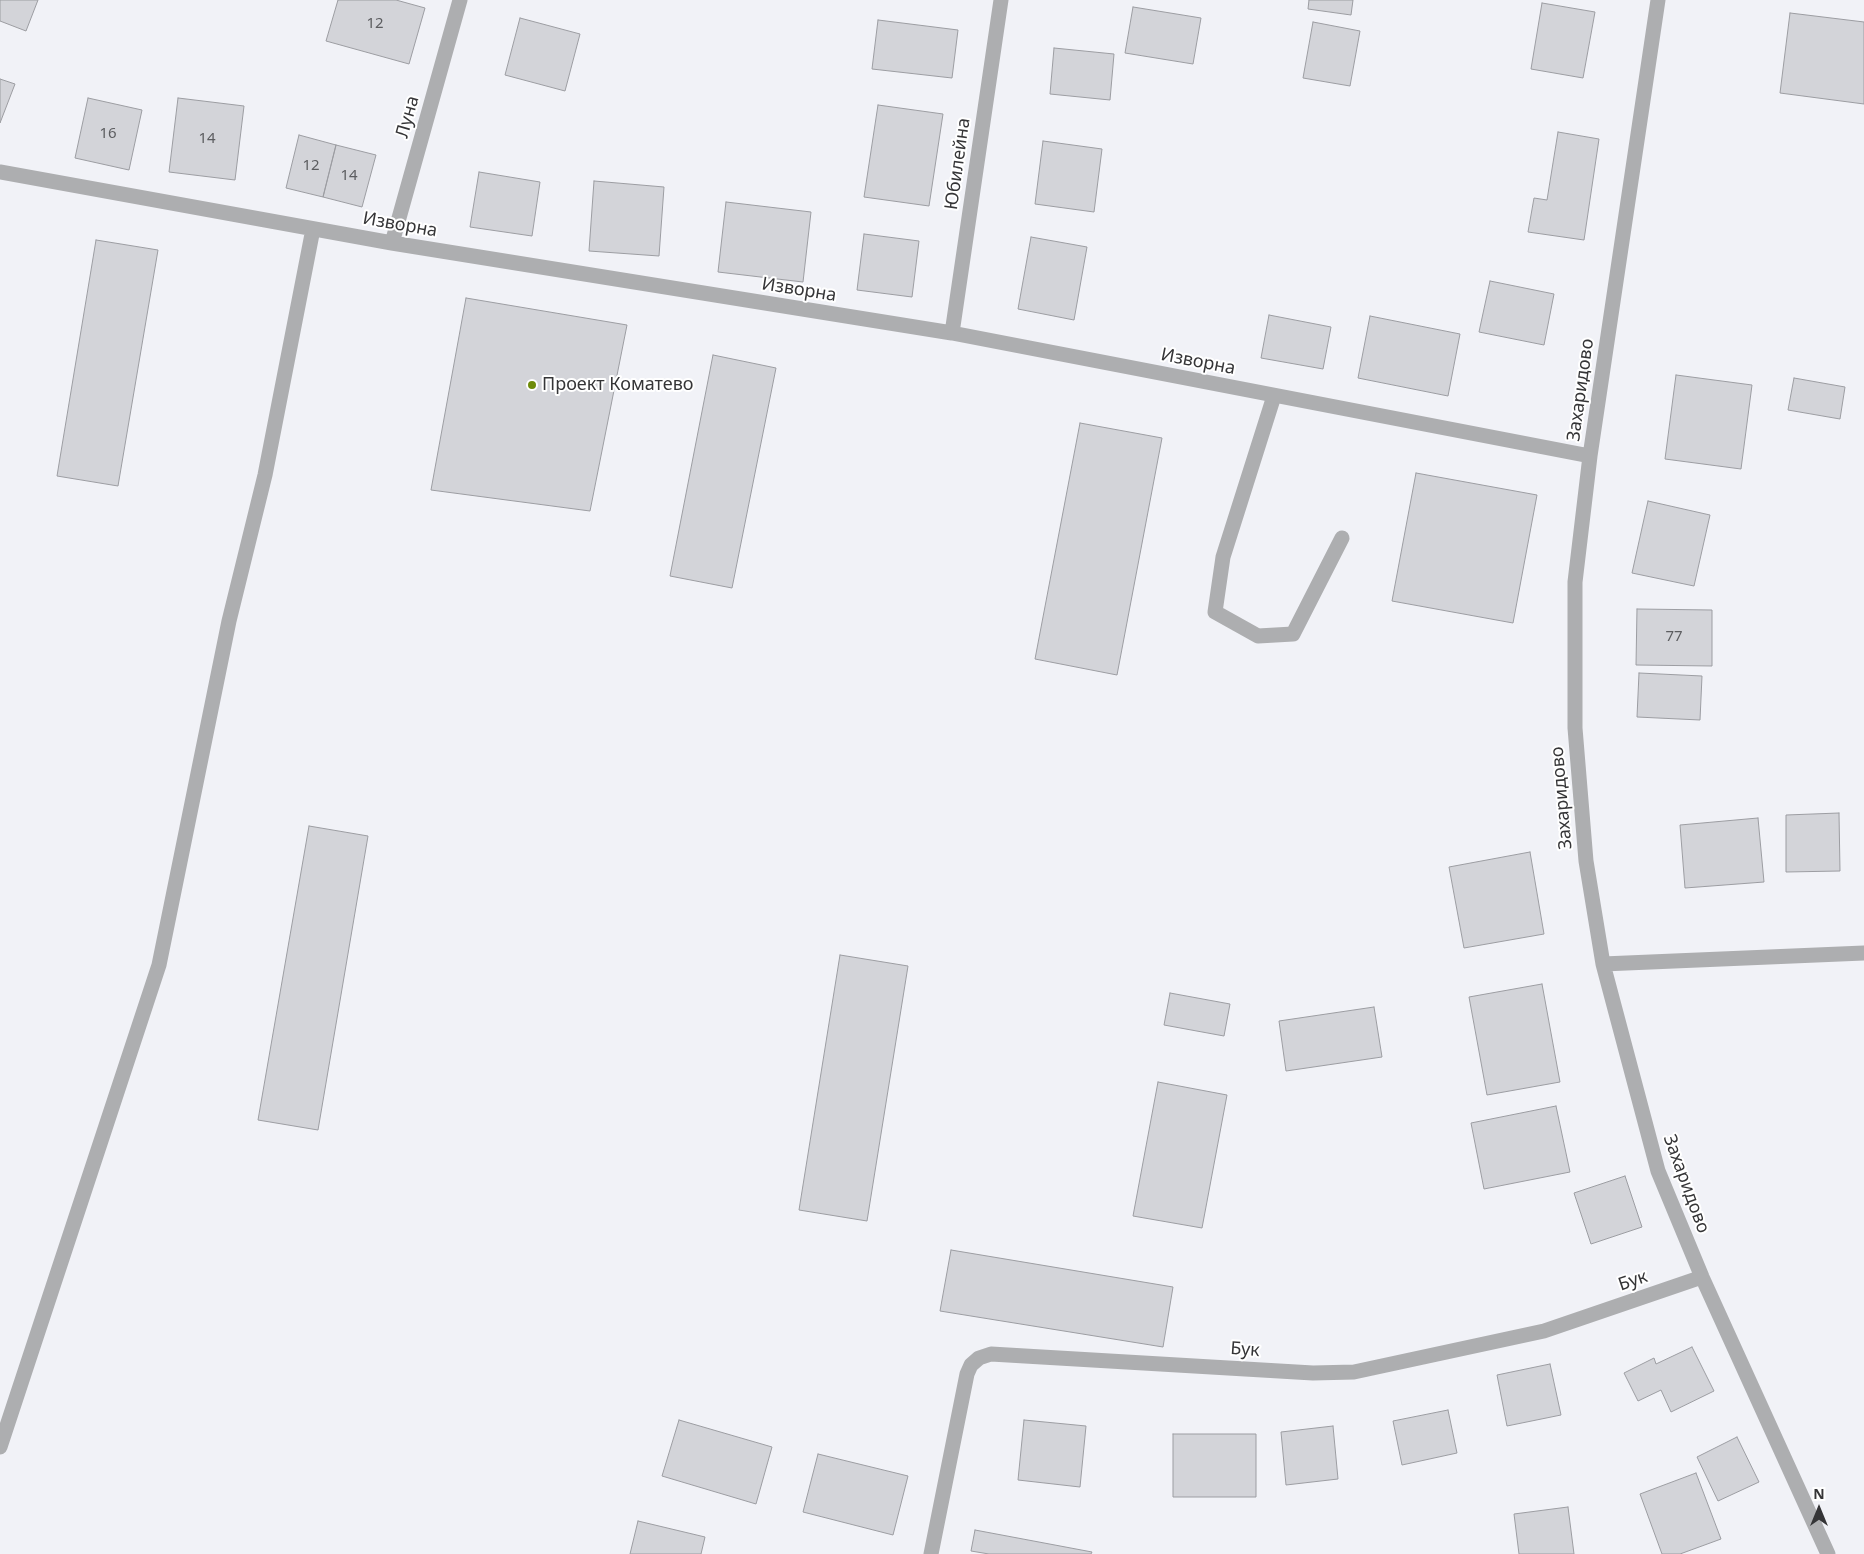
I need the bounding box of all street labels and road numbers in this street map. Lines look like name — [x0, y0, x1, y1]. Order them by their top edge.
street label: Луна — [392, 93, 424, 141]
street label: Юбилейна — [941, 117, 975, 211]
street label: Изворна — [361, 208, 439, 242]
street label: Изворна — [760, 273, 838, 307]
street label: Захаридово — [1563, 337, 1599, 443]
street label: Изворна — [1159, 344, 1237, 380]
street label: Захаридово — [1547, 746, 1577, 850]
street label: Захаридово — [1658, 1132, 1714, 1236]
street label: Бук — [1615, 1266, 1651, 1296]
street label: Бук — [1229, 1338, 1261, 1362]

